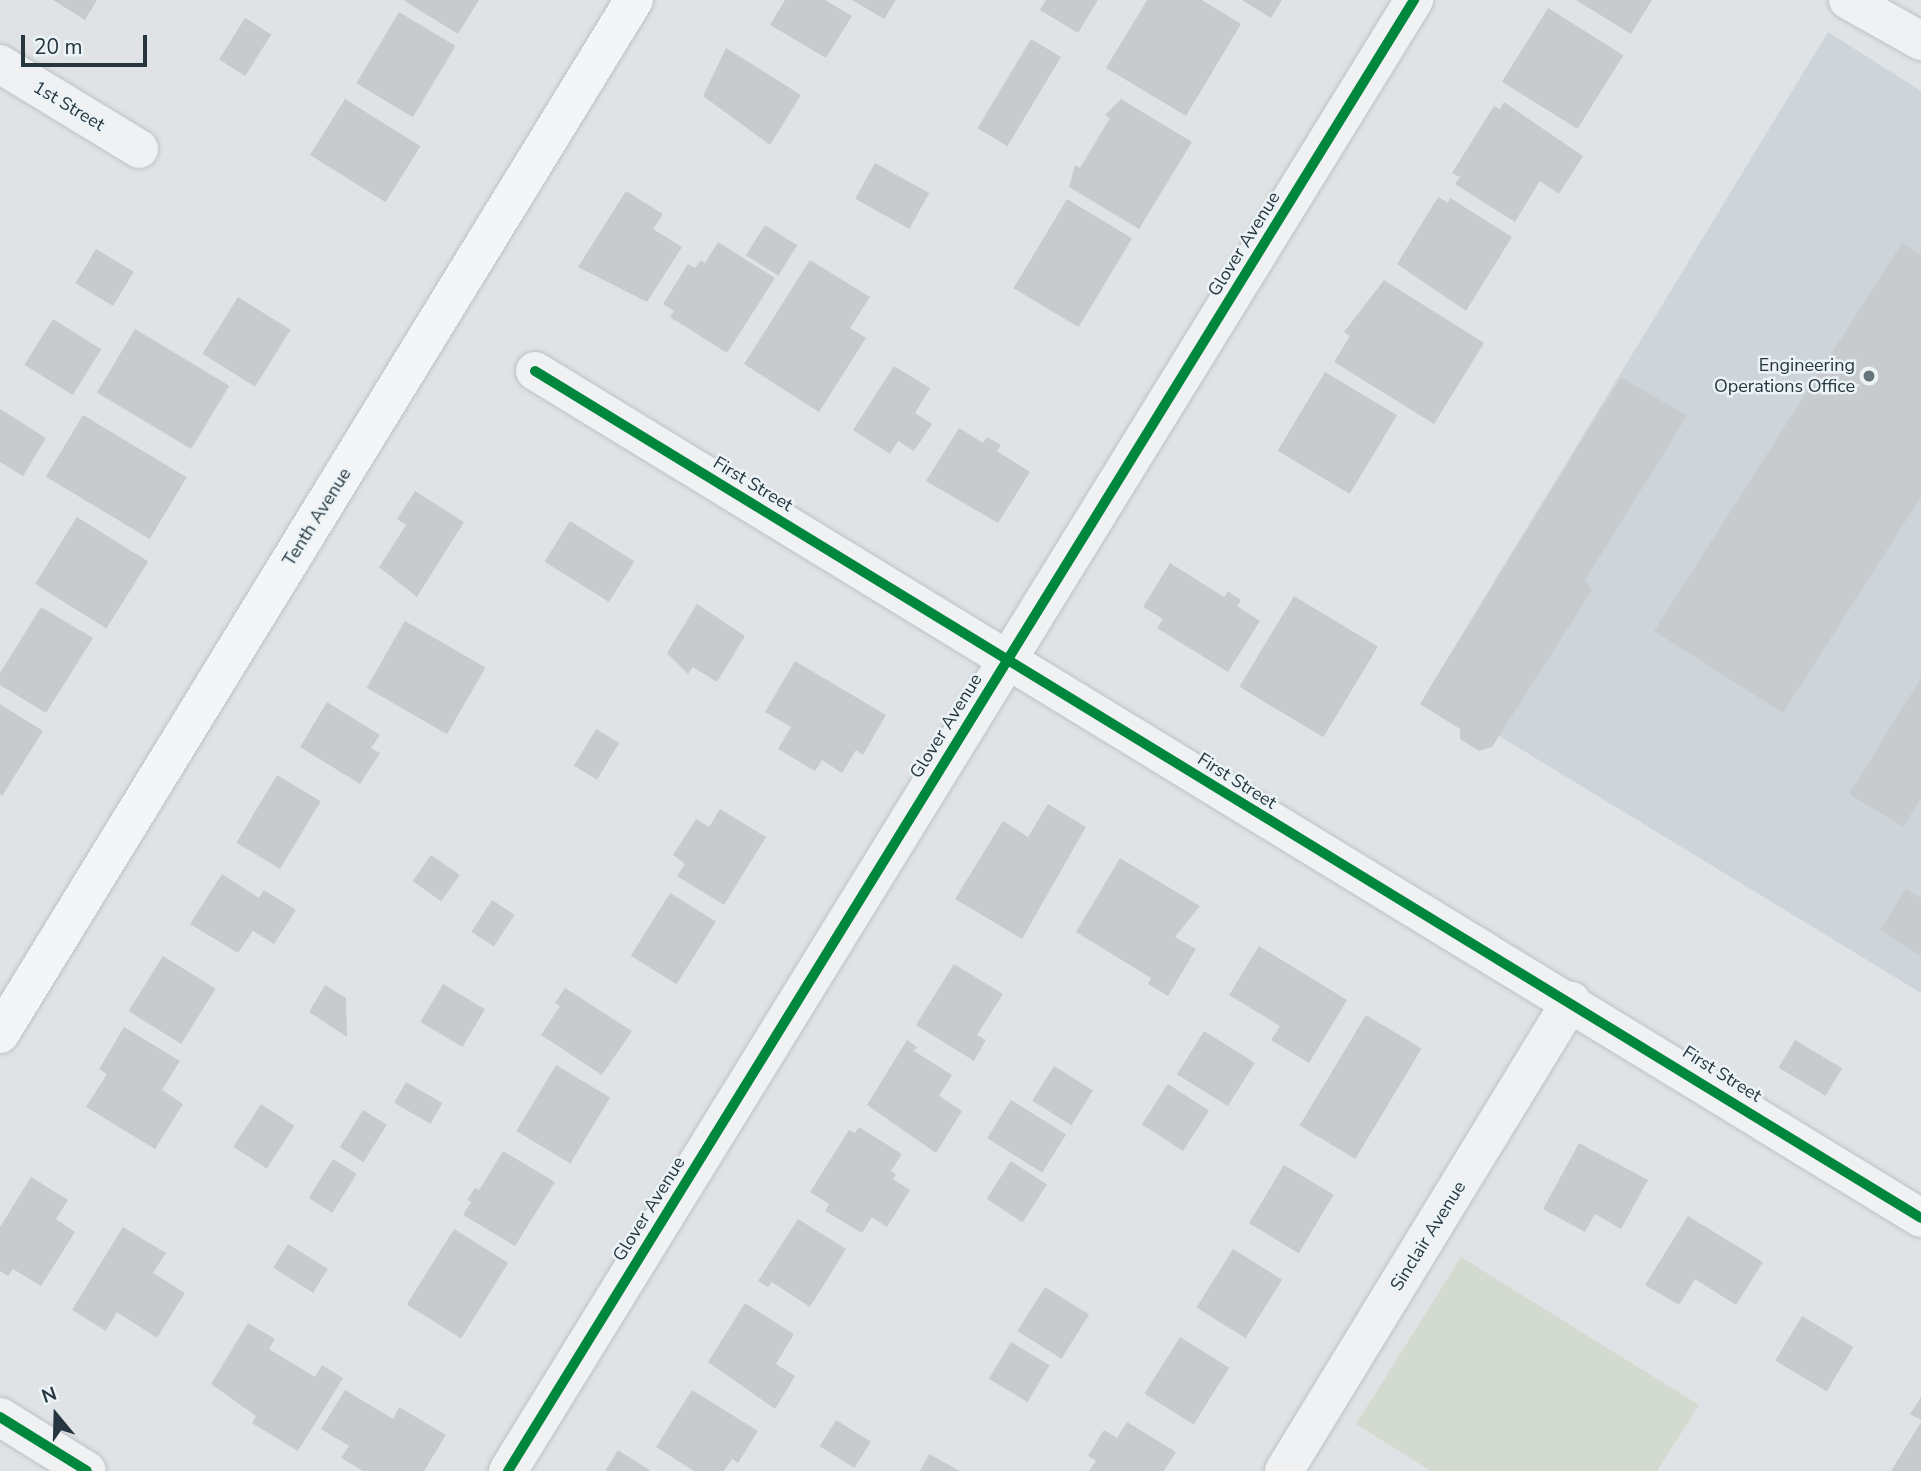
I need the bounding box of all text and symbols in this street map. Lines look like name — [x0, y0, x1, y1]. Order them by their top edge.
scale bar — [24, 21, 150, 65]
text: 20 m — [34, 33, 83, 61]
street label: 1st Street — [29, 76, 109, 136]
street label: Glover Avenue — [1203, 188, 1285, 300]
place label: Engineering Operations Office — [1714, 355, 1855, 398]
marker: Engineering Operations Office — [1861, 368, 1877, 384]
street label: First Street — [709, 452, 797, 516]
street label: Tenth Avenue — [278, 464, 356, 570]
street label: Glover Avenue — [905, 670, 987, 782]
street label: First Street — [1194, 748, 1280, 814]
street label: First Street — [1679, 1041, 1765, 1107]
street label: Glover Avenue — [608, 1153, 690, 1265]
street label: Sinclair Avenue — [1386, 1177, 1470, 1295]
north arrow — [21, 1380, 91, 1450]
text: N — [38, 1381, 60, 1410]

